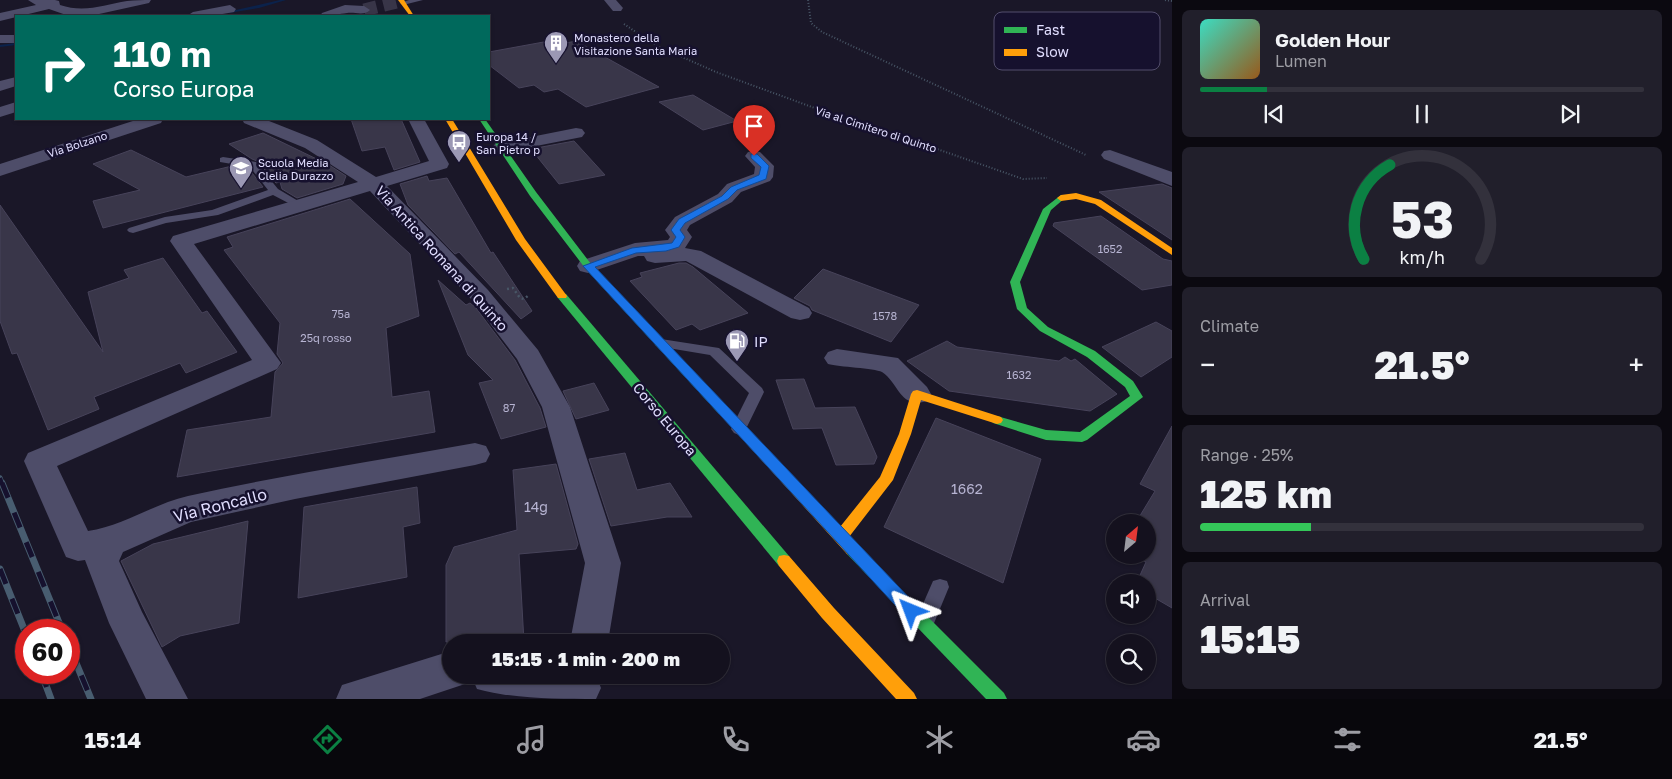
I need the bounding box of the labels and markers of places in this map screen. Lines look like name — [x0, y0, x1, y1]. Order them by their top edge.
building icon: Monastero della Visitazione Santa Maria — [543, 30, 569, 64]
place label: Monastero della Visitazione Santa Maria — [574, 31, 697, 57]
pin — [733, 105, 775, 156]
bus stop icon: Europa 14 / San Pietro p — [446, 129, 472, 163]
place label: Europa 14 / San Pietro p — [476, 130, 540, 156]
school or university icon: Scuola Media Clelia Durazzo — [228, 155, 254, 189]
place label: Scuola Media Clelia Durazzo — [258, 156, 334, 182]
fuel station icon: IP — [724, 328, 750, 362]
place label: IP — [754, 333, 768, 350]

